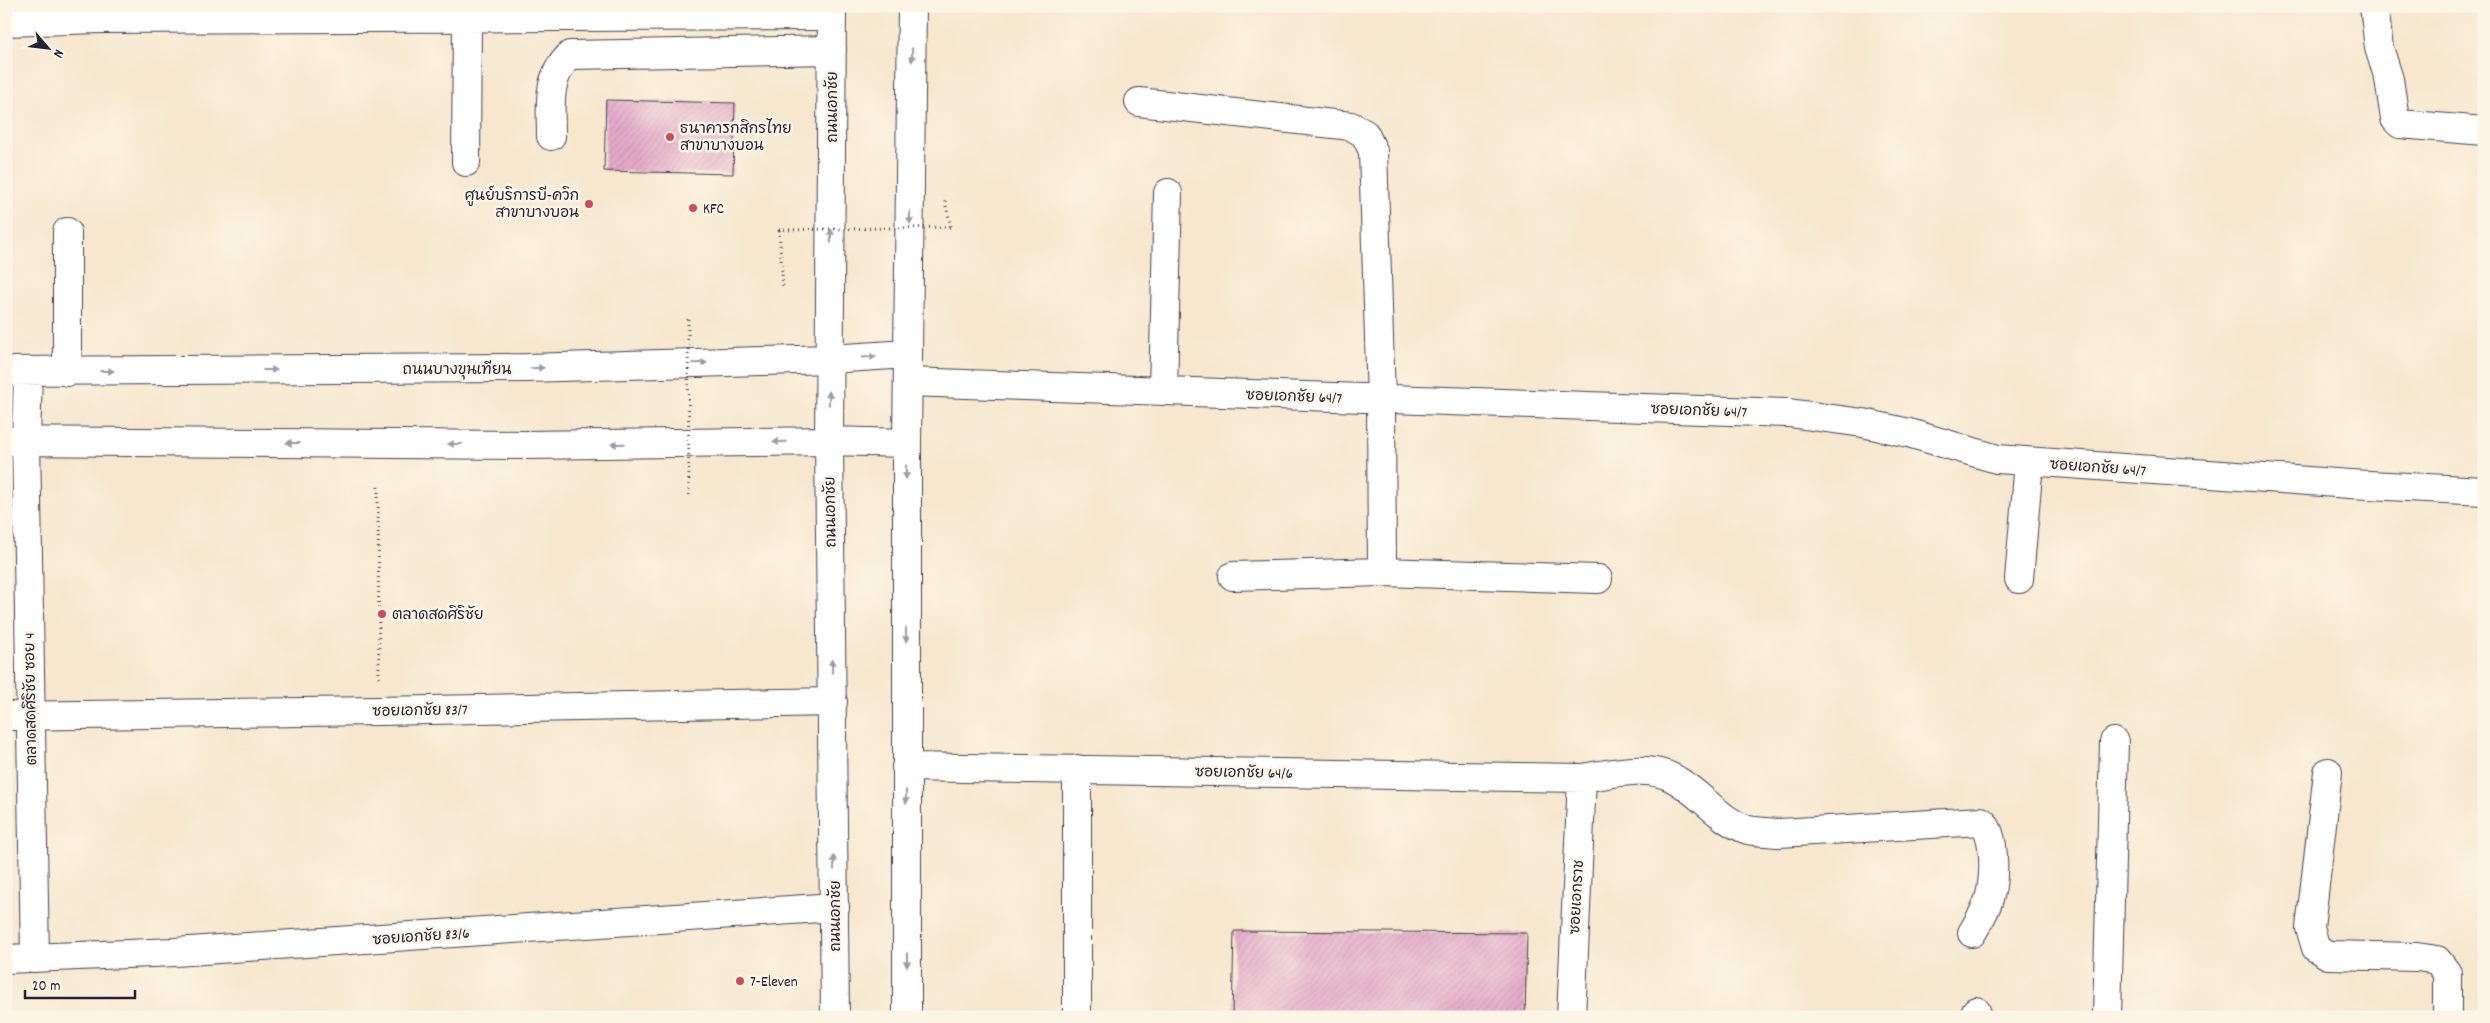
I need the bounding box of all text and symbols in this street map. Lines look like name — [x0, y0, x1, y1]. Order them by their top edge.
north arrow — [22, 22, 72, 72]
text: N — [47, 45, 68, 61]
one-way arrow — [908, 47, 916, 63]
street label: ถนนเอกชัย — [823, 71, 845, 143]
place label: ธนาคารกสิกรไทย สาขาบางบอน — [680, 118, 792, 158]
marker: ธนาคารกสิกรไทย สาขาบางบอน — [664, 131, 676, 143]
place label: ศูนย์บริการบี-ควิก สาขาบางบอน — [465, 185, 579, 225]
marker: ศูนย์บริการบี-ควิก สาขาบางบอน — [583, 198, 595, 210]
place label: KFC — [703, 199, 724, 221]
marker: KFC — [687, 202, 699, 214]
one-way arrow — [906, 210, 914, 226]
one-way arrow — [827, 227, 835, 243]
one-way arrow — [861, 352, 877, 360]
one-way arrow — [692, 359, 708, 367]
street label: ถนนบางขุนเทียน — [403, 360, 511, 382]
one-way arrow — [530, 364, 546, 372]
one-way arrow — [262, 366, 278, 374]
one-way arrow — [100, 367, 116, 375]
street label: ซอยเอกชัย 64/7 — [1245, 385, 1343, 411]
one-way arrow — [826, 390, 834, 406]
street label: ซอยเอกชัย 64/7 — [1650, 399, 1748, 425]
one-way arrow — [772, 438, 788, 446]
one-way arrow — [284, 439, 300, 447]
one-way arrow — [447, 440, 463, 448]
one-way arrow — [609, 440, 625, 448]
street label: ซอยเอกชัย 64/7 — [2049, 455, 2147, 483]
one-way arrow — [902, 465, 910, 481]
street label: ถนนเอกชัย — [820, 476, 844, 548]
place label: ตลาดสดศิริชัย — [392, 605, 484, 627]
marker: ตลาดสดศิริชัย — [376, 608, 388, 620]
one-way arrow — [902, 627, 910, 643]
street label: ตลาดสดศิริชัย ซอย 4 — [20, 632, 44, 765]
one-way arrow — [828, 657, 836, 673]
street label: ซอยเอกชัย 83/7 — [372, 700, 468, 724]
street label: ซอยเอกชัย 64/6 — [1195, 762, 1293, 786]
one-way arrow — [902, 790, 910, 806]
one-way arrow — [830, 855, 838, 871]
street label: ซอยเอกราช — [1565, 859, 1591, 935]
street label: ถนนเอกชัย — [826, 880, 848, 952]
street label: ซอยเอกชัย 83/6 — [372, 924, 470, 952]
one-way arrow — [903, 952, 911, 968]
scale bar — [25, 968, 135, 1000]
place label: 7-Eleven — [750, 972, 798, 994]
marker: 7-Eleven — [734, 975, 746, 987]
text: 20 m — [32, 976, 60, 998]

